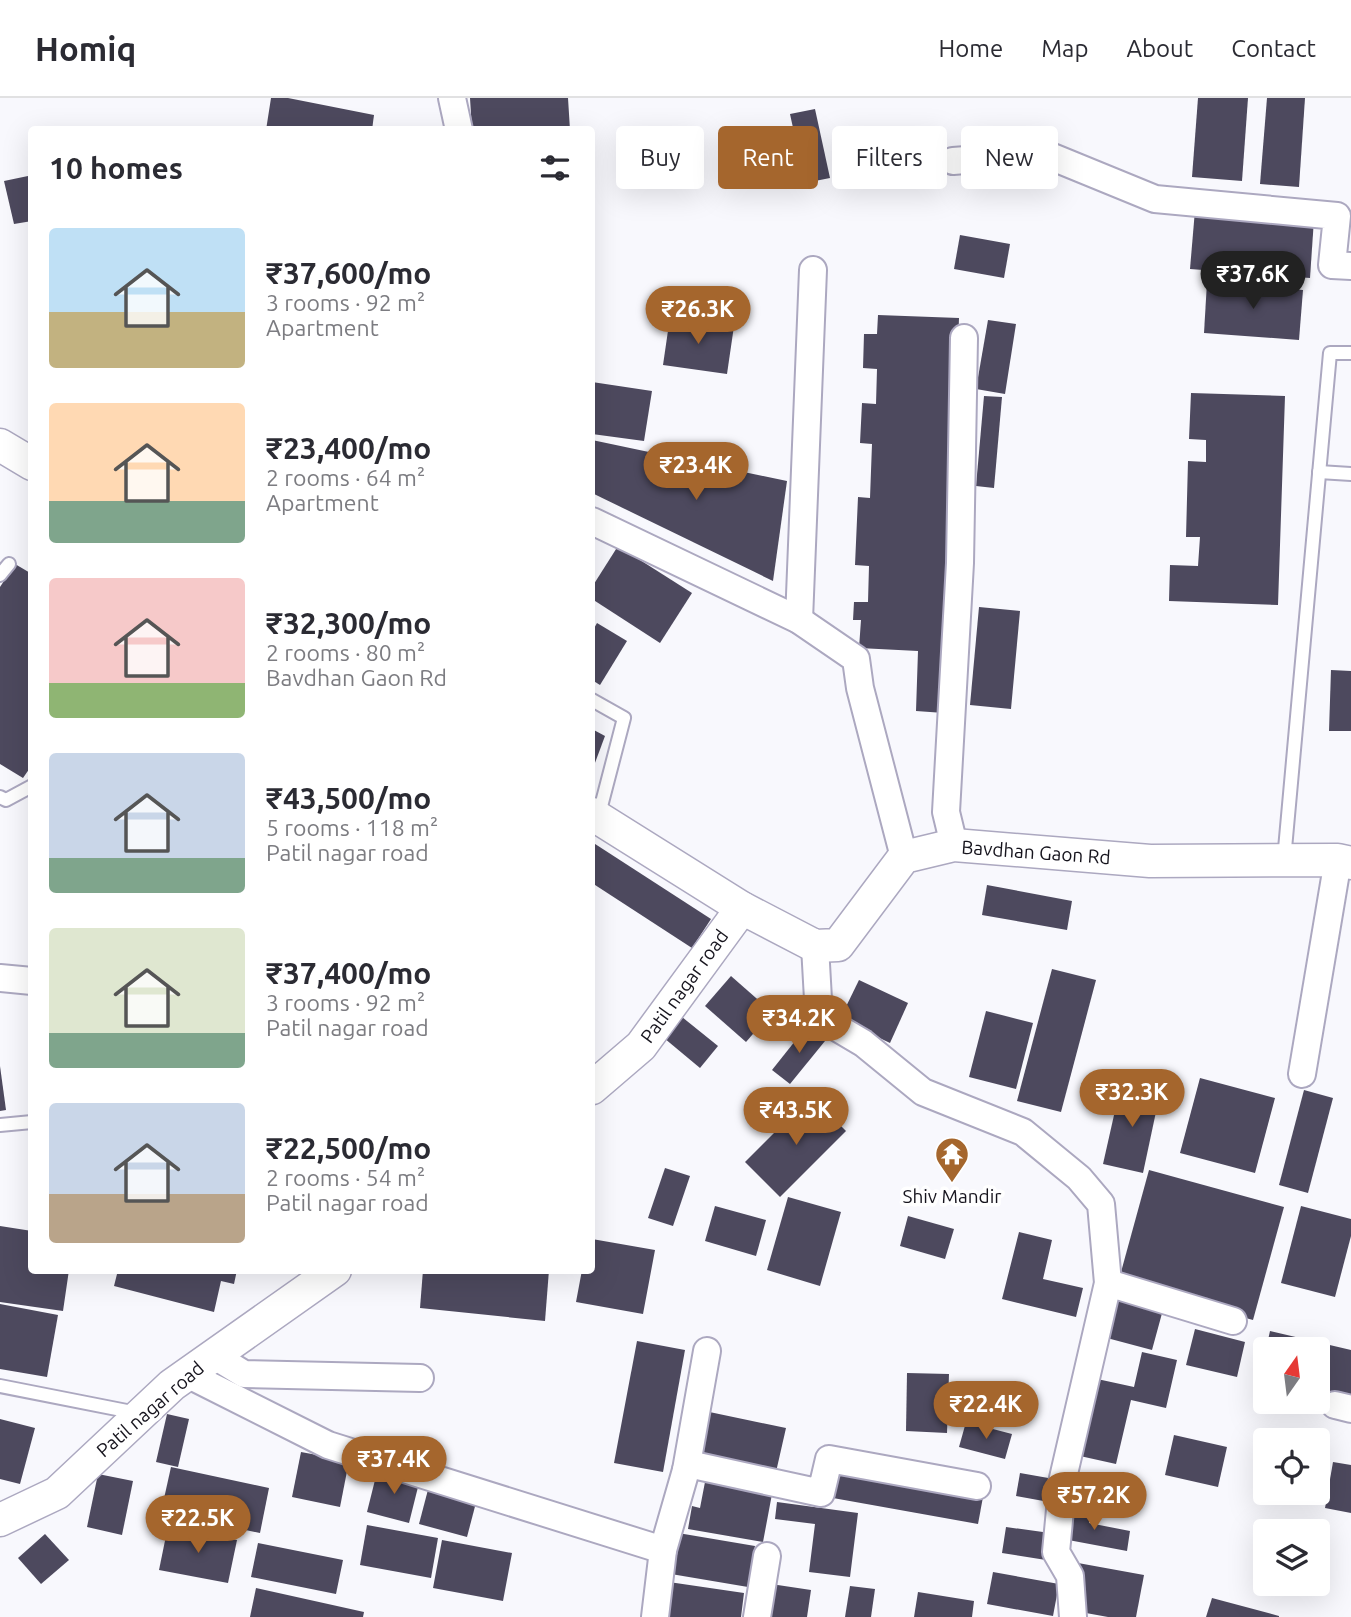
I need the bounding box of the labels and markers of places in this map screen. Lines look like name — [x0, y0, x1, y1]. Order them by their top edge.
pin: ₹37.6K — [1196, 252, 1310, 311]
pin: ₹26.3K — [641, 286, 755, 346]
pin: ₹23.4K — [639, 442, 753, 502]
pin: ₹34.2K — [742, 996, 856, 1055]
pin: ₹32.3K — [1075, 1070, 1189, 1129]
pin: ₹43.5K — [739, 1088, 853, 1147]
temple icon: Shiv Mandir — [933, 1135, 971, 1184]
place label: Shiv Mandir — [902, 1185, 1002, 1207]
pin: ₹22.4K — [929, 1382, 1043, 1441]
pin: ₹37.4K — [337, 1436, 451, 1496]
pin: ₹57.2K — [1037, 1472, 1151, 1532]
pin: ₹22.5K — [141, 1496, 255, 1555]

